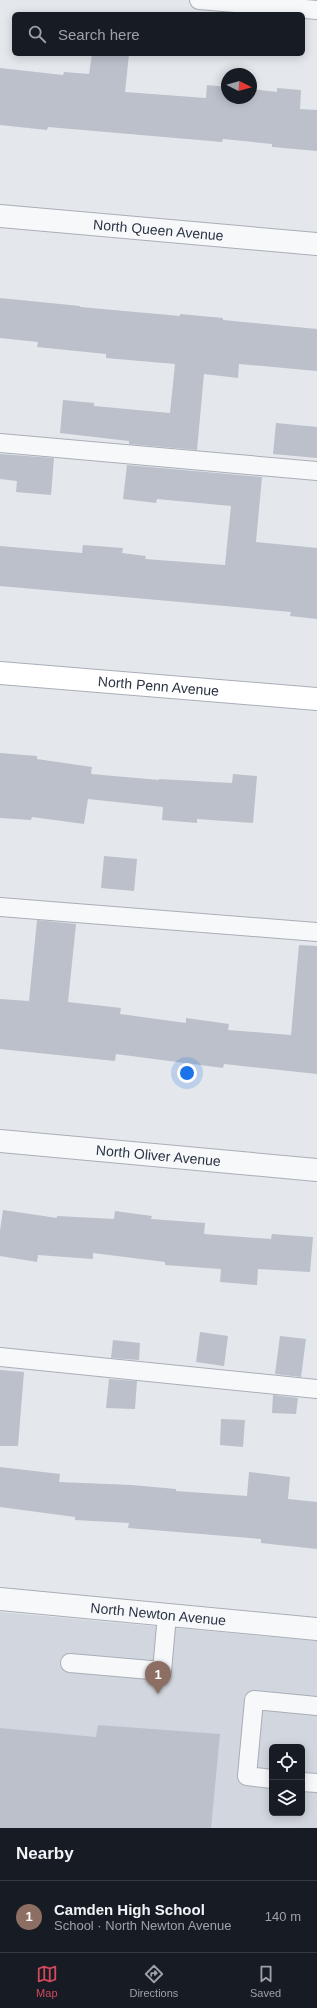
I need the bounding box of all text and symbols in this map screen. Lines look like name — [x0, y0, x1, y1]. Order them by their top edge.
search box — [12, 12, 305, 56]
icon: search — [26, 23, 48, 45]
text: Search here — [58, 26, 140, 43]
north arrow — [221, 68, 257, 104]
street label: North Queen Avenue — [93, 216, 224, 244]
street label: North Penn Avenue — [97, 673, 220, 699]
your location — [177, 1063, 197, 1083]
street label: North Oliver Avenue — [95, 1142, 222, 1169]
street label: North Newton Avenue — [90, 1600, 227, 1628]
pin: 1 — [145, 1661, 171, 1694]
map controls — [269, 1744, 305, 1816]
button: locate — [269, 1744, 305, 1780]
button: layers — [269, 1780, 305, 1816]
text: Nearby — [16, 1844, 74, 1863]
text: Camden High School — [54, 1901, 205, 1918]
text: 1 — [25, 1909, 33, 1924]
text: 140 m — [265, 1909, 301, 1924]
text: School · North Newton Avenue — [54, 1918, 232, 1933]
tab: Map — [36, 1963, 58, 1999]
tab: Directions — [129, 1963, 178, 1999]
tab: Saved — [250, 1963, 281, 1999]

